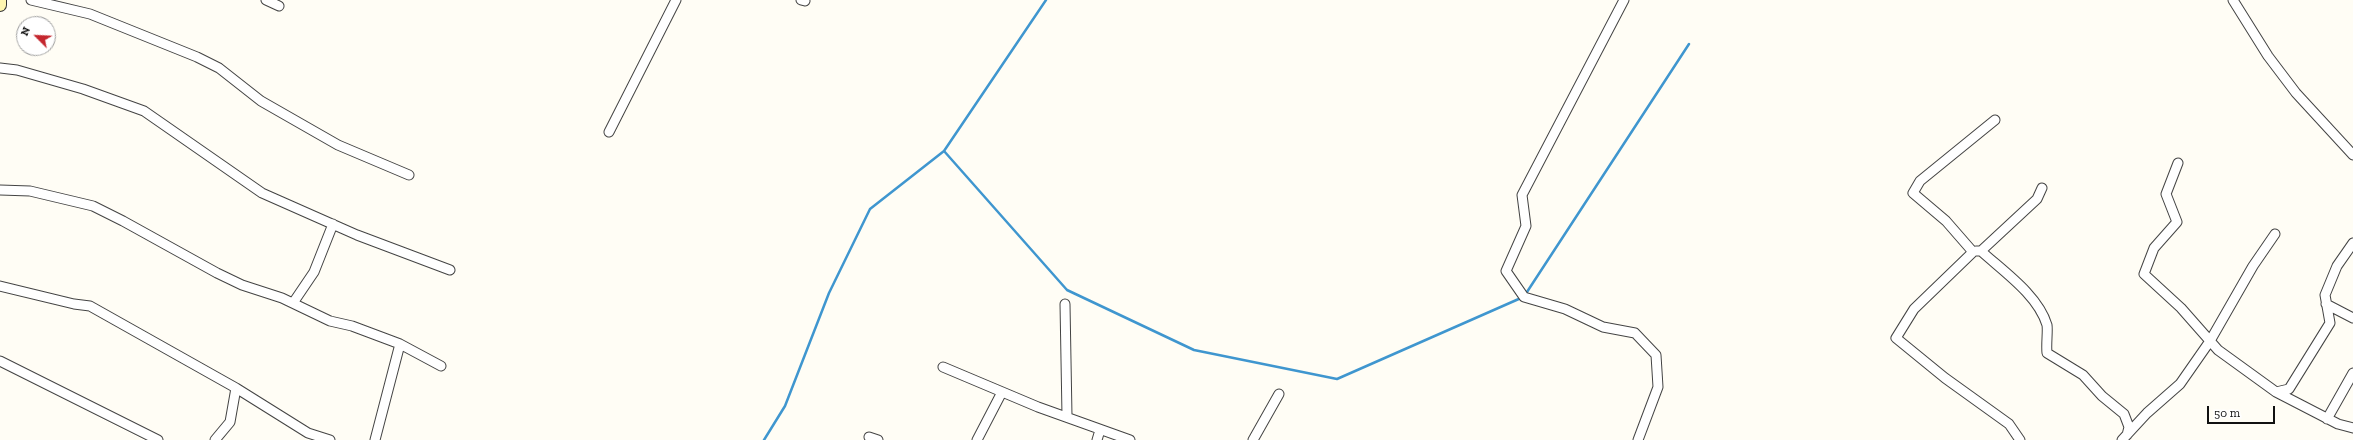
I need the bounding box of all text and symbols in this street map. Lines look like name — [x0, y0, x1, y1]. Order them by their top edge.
north arrow — [16, 16, 56, 56]
text: N — [18, 25, 33, 38]
scale bar — [2209, 398, 2277, 424]
text: 50 m — [2214, 406, 2240, 420]

